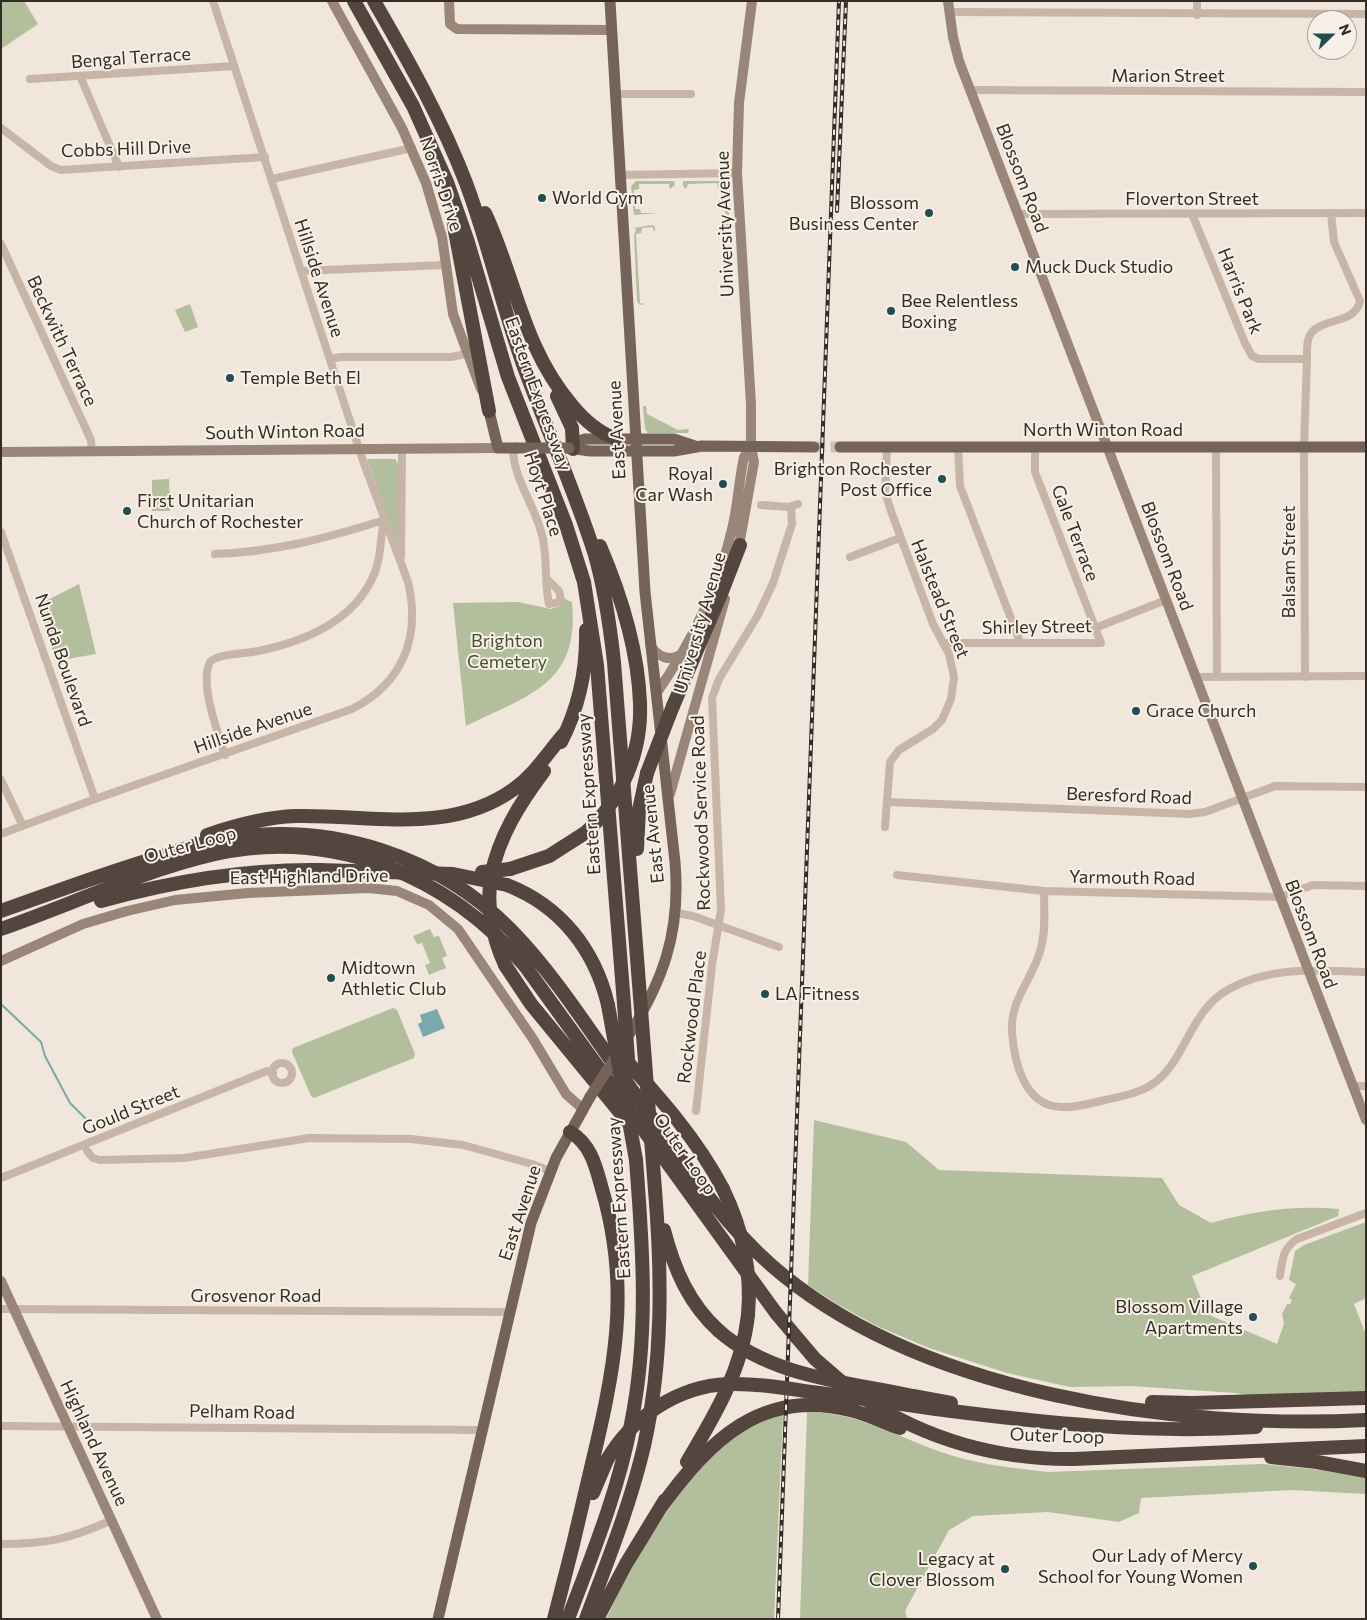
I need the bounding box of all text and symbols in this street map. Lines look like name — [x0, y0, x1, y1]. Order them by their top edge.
north arrow — [1307, 10, 1357, 60]
text: N — [1336, 22, 1355, 38]
street label: Bengal Terrace — [70, 43, 192, 73]
street label: Marion Street — [1111, 65, 1225, 87]
street label: Blossom Road — [991, 120, 1053, 236]
street label: Norris Drive — [415, 134, 467, 234]
street label: Cobbs Hill Drive — [61, 136, 191, 162]
street label: University Avenue — [712, 150, 738, 298]
place label: World Gym — [552, 187, 643, 209]
street label: Floverton Street — [1125, 188, 1259, 210]
marker: World Gym — [536, 192, 548, 204]
place label: Blossom Business Center — [789, 192, 919, 234]
marker: Blossom Business Center — [923, 207, 935, 219]
street label: Hillside Avenue — [290, 216, 348, 340]
street label: Harris Park — [1213, 245, 1267, 337]
place label: Muck Duck Studio — [1025, 256, 1173, 278]
marker: Muck Duck Studio — [1009, 261, 1021, 273]
street label: Beckwith Terrace — [22, 272, 102, 410]
place label: Bee Relentless Boxing — [901, 290, 1018, 332]
marker: Bee Relentless Boxing — [885, 305, 897, 317]
street label: Eastern Expressway — [500, 314, 576, 474]
place label: Temple Beth El — [240, 367, 361, 389]
marker: Temple Beth El — [224, 372, 236, 384]
street label: East Avenue — [604, 380, 630, 480]
street label: North Winton Road — [1023, 419, 1183, 441]
street label: South Winton Road — [205, 420, 365, 444]
street label: Hoyt Place — [519, 449, 567, 539]
place label: Brighton Rochester Post Office — [774, 458, 932, 500]
place label: Royal Car Wash — [635, 463, 713, 506]
marker: Brighton Rochester Post Office — [936, 473, 948, 485]
marker: Royal Car Wash — [717, 478, 729, 490]
street label: Gale Terrace — [1047, 482, 1103, 584]
place label: First Unitarian Church of Rochester — [137, 490, 303, 532]
street label: Blossom Road — [1136, 498, 1198, 614]
marker: First Unitarian Church of Rochester — [121, 505, 133, 517]
street label: Balsam Street — [1278, 505, 1300, 619]
street label: Halstead Street — [906, 536, 974, 662]
street label: University Avenue — [669, 550, 731, 696]
street label: Nunda Boulevard — [30, 591, 96, 729]
street label: Shirley Street — [982, 615, 1092, 639]
park label: Brighton Cemetery — [467, 630, 547, 672]
street label: Hillside Avenue — [191, 698, 315, 758]
place label: Grace Church — [1146, 700, 1256, 722]
marker: Grace Church — [1130, 705, 1142, 717]
street label: Eastern Expressway — [573, 712, 605, 876]
street label: Rockwood Service Road — [687, 715, 715, 911]
street label: Beresford Road — [1066, 783, 1192, 809]
street label: East Avenue — [637, 784, 669, 884]
street label: Outer Loop — [142, 822, 238, 868]
street label: East Highland Drive — [229, 865, 389, 889]
street label: Yarmouth Road — [1069, 866, 1195, 890]
street label: Blossom Road — [1280, 876, 1342, 992]
street label: Rockwood Place — [673, 949, 711, 1085]
place label: Midtown Athletic Club — [341, 957, 446, 1000]
marker: Midtown Athletic Club — [325, 972, 337, 984]
place label: LA Fitness — [775, 983, 860, 1005]
marker: LA Fitness — [759, 988, 771, 1000]
street label: Gould Street — [79, 1081, 183, 1139]
street label: Outer Loop — [649, 1109, 721, 1199]
street label: Eastern Expressway — [603, 1116, 635, 1280]
street label: East Avenue — [494, 1163, 546, 1263]
street label: Grosvenor Road — [191, 1285, 321, 1307]
place label: Blossom Village Apartments — [1115, 1296, 1243, 1338]
marker: Blossom Village Apartments — [1247, 1311, 1259, 1323]
street label: Highland Avenue — [55, 1377, 133, 1509]
street label: Pelham Road — [189, 1400, 295, 1424]
street label: Outer Loop — [1009, 1424, 1105, 1448]
place label: Our Lady of Mercy School for Young Women — [1038, 1545, 1243, 1588]
place label: Legacy at Clover Blossom — [869, 1548, 995, 1590]
marker: Our Lady of Mercy School for Young Women — [1247, 1560, 1259, 1572]
marker: Legacy at Clover Blossom — [999, 1563, 1011, 1575]

